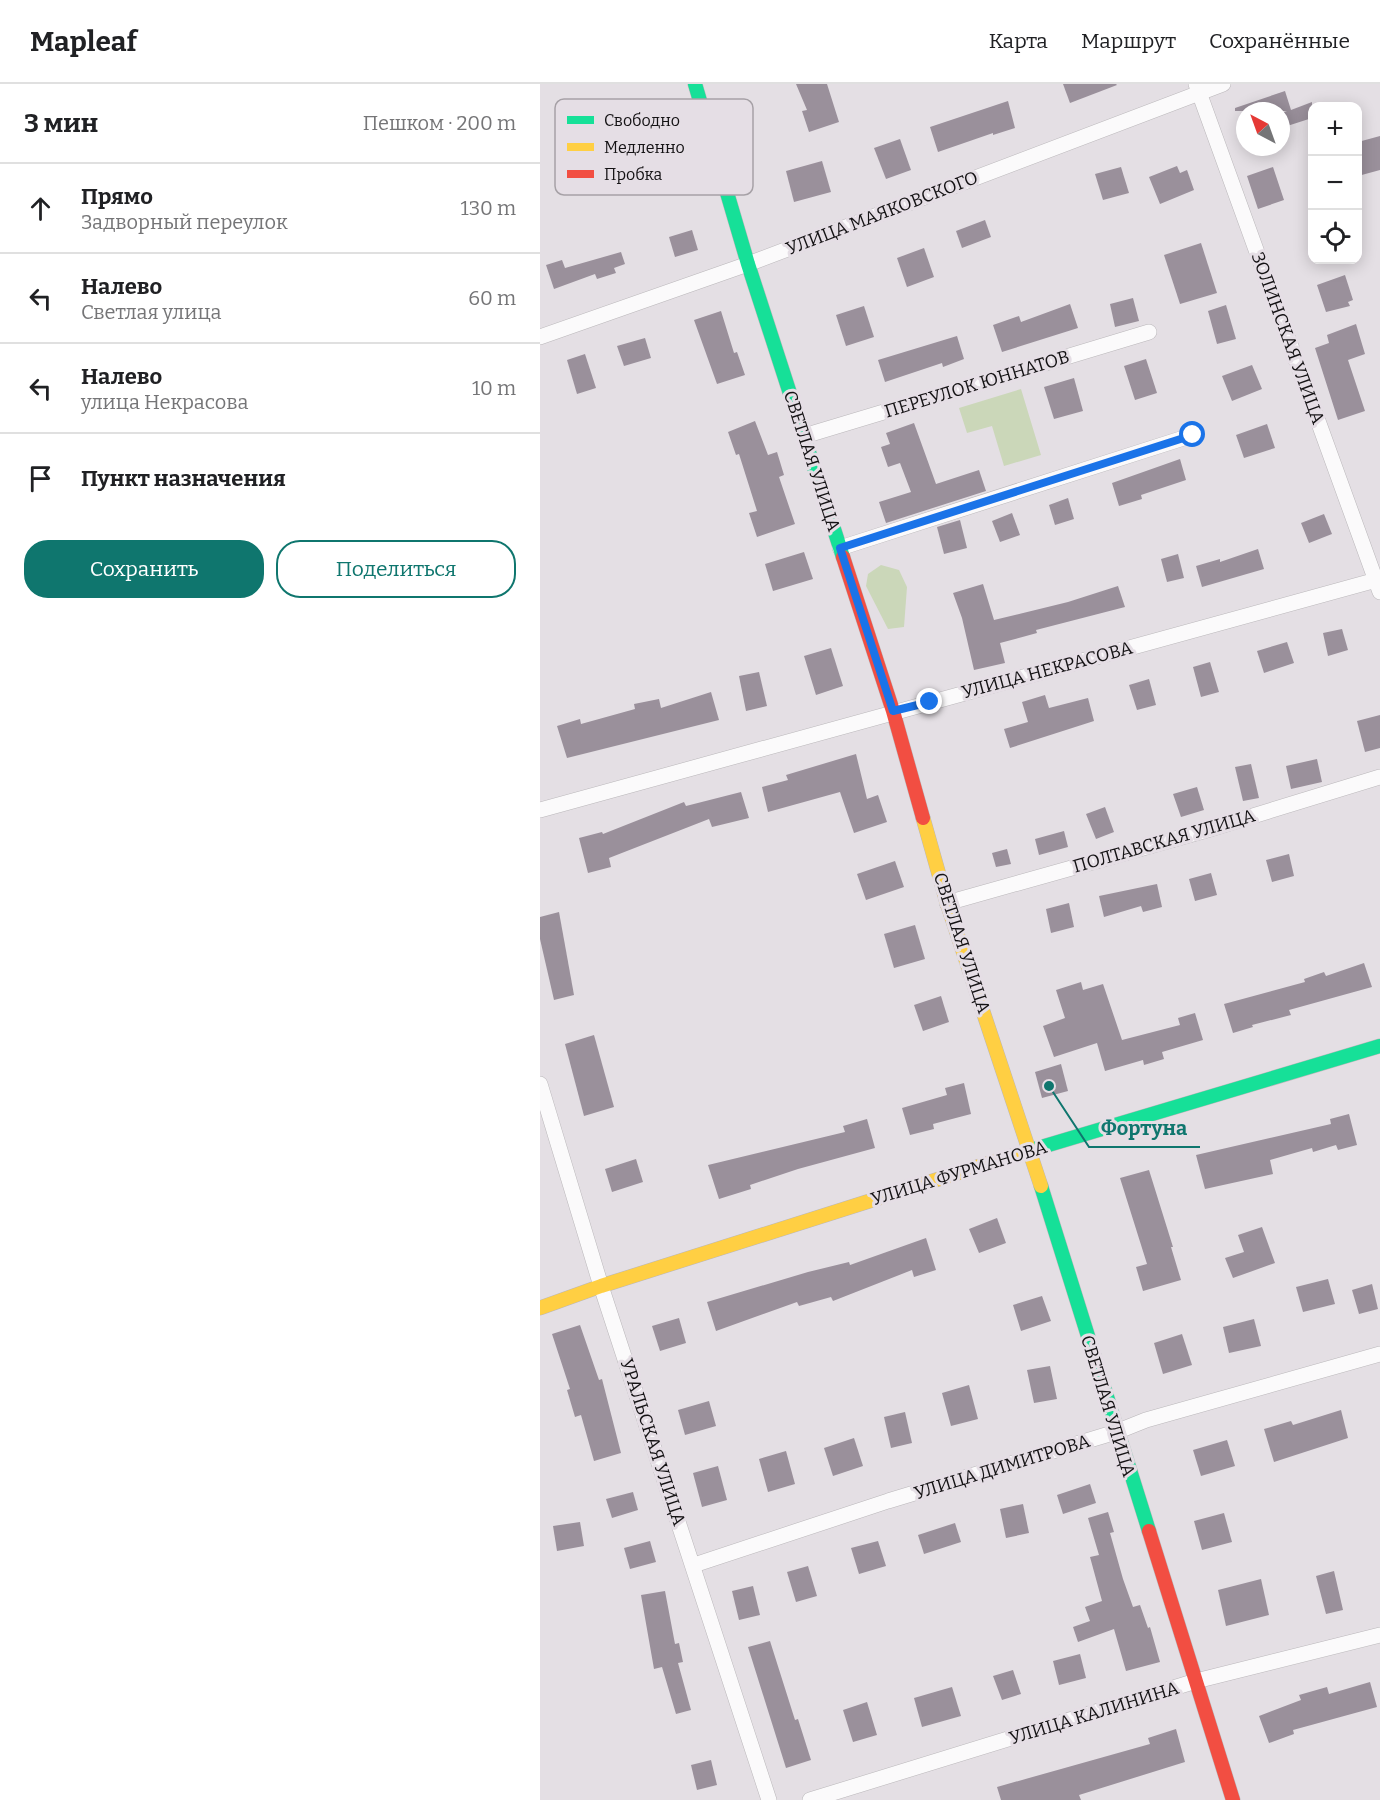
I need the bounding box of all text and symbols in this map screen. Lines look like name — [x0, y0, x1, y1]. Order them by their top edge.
text: Mapleaf — [30, 25, 137, 58]
text: Карта — [989, 28, 1048, 54]
text: Маршрут — [1081, 28, 1176, 54]
text: Сохранённые — [1209, 28, 1350, 54]
legend — [555, 99, 753, 195]
north arrow — [1236, 102, 1290, 156]
map controls — [1308, 102, 1362, 264]
button: + — [1308, 102, 1362, 156]
text: 3 мин — [24, 108, 98, 139]
text: Пешком · 200 m — [363, 111, 516, 135]
text: Свободно — [604, 111, 680, 130]
text: Медленно — [604, 138, 685, 157]
button: − — [1308, 156, 1362, 210]
text: Пробка — [604, 165, 663, 184]
street label: УЛИЦА МАЯКОВСКОГО — [783, 166, 981, 260]
text: Прямо — [81, 183, 153, 210]
icon: ahead — [24, 192, 57, 225]
text: 130 m — [461, 196, 516, 220]
text: Задворный переулок — [81, 210, 288, 234]
button: locate — [1308, 210, 1362, 264]
street label: ЗОЛИНСКАЯ УЛИЦА — [1247, 249, 1329, 427]
text: Налево — [81, 273, 162, 300]
icon: left — [24, 282, 57, 315]
text: 60 m — [468, 286, 516, 310]
text: Светлая улица — [81, 300, 222, 324]
street label: ПЕРЕУЛОК ЮННАТОВ — [882, 345, 1072, 423]
text: Налево — [81, 363, 162, 390]
icon: left — [24, 372, 57, 405]
text: 10 m — [472, 376, 516, 400]
street label: СВЕТЛАЯ УЛИЦА — [779, 388, 845, 534]
text: улица Некрасова — [81, 390, 248, 414]
route start — [1179, 421, 1205, 447]
icon: arrive — [24, 462, 57, 495]
text: Пункт назначения — [81, 465, 286, 492]
button: Сохранить — [24, 540, 264, 598]
button: Поделиться — [276, 540, 516, 598]
street label: УЛИЦА НЕКРАСОВА — [959, 637, 1135, 703]
route end — [916, 688, 942, 714]
street label: ПОЛТАВСКАЯ УЛИЦА — [1070, 804, 1258, 878]
street label: СВЕТЛАЯ УЛИЦА — [929, 870, 995, 1016]
callout: Фортуна — [1089, 1109, 1200, 1147]
text: Фортуна — [1101, 1116, 1187, 1140]
street label: УЛИЦА ФУРМАНОВА — [868, 1136, 1050, 1210]
street label: СВЕТЛАЯ УЛИЦА — [1076, 1333, 1140, 1480]
street label: УРАЛЬСКАЯ УЛИЦА — [616, 1356, 690, 1529]
street label: УЛИЦА ДИМИТРОВА — [911, 1430, 1093, 1504]
street label: УЛИЦА КАЛИНИНА — [1007, 1677, 1182, 1749]

